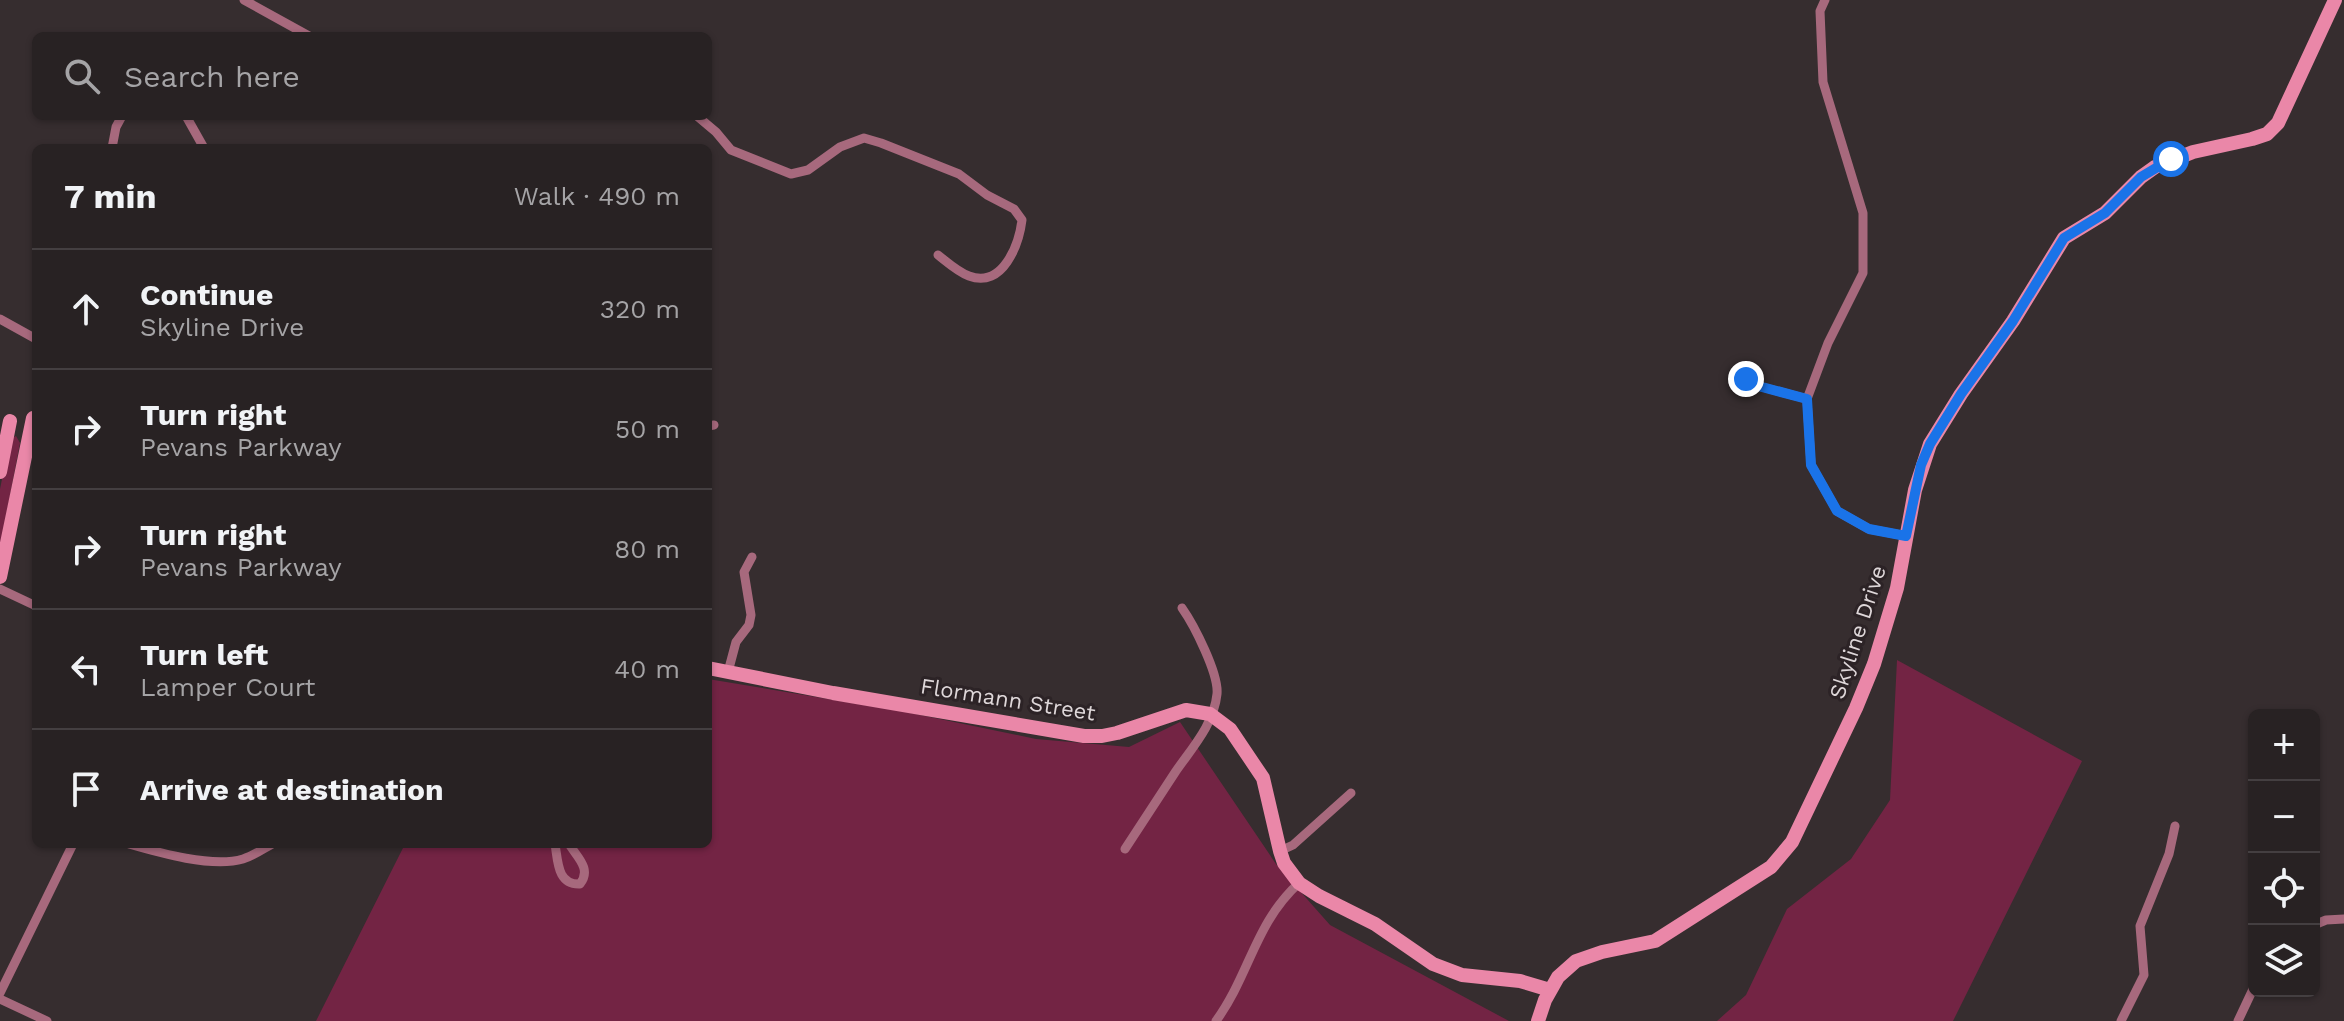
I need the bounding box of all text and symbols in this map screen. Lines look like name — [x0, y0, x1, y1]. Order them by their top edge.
search box — [32, 32, 712, 120]
icon: search — [60, 54, 104, 98]
text: Search here — [124, 59, 300, 94]
route start — [2153, 141, 2189, 177]
text: 7 min — [64, 176, 157, 216]
text: Walk · 490 m — [514, 181, 680, 211]
text: Continue — [140, 277, 273, 312]
icon: ahead — [64, 287, 108, 331]
text: 320 m — [600, 294, 680, 324]
text: Skyline Drive — [140, 312, 304, 342]
route end — [1728, 361, 1764, 397]
text: Turn right — [140, 397, 286, 432]
icon: right — [64, 407, 108, 451]
text: 50 m — [615, 414, 680, 444]
text: Pevans Parkway — [140, 432, 342, 462]
text: Turn right — [140, 517, 286, 552]
icon: right — [64, 527, 108, 571]
text: 80 m — [614, 534, 680, 564]
text: Pevans Parkway — [140, 552, 342, 582]
street label: Skyline Drive — [1824, 562, 1891, 702]
text: Turn left — [140, 637, 268, 672]
icon: left — [64, 647, 108, 691]
text: 40 m — [614, 654, 680, 684]
text: Lamper Court — [140, 672, 315, 702]
street label: Flormann Street — [919, 673, 1097, 726]
map controls — [2248, 709, 2320, 997]
button: + — [2248, 709, 2320, 781]
icon: arrive — [64, 767, 108, 811]
text: Arrive at destination — [140, 772, 444, 807]
button: − — [2248, 781, 2320, 853]
button: locate — [2248, 853, 2320, 925]
button: layers — [2248, 925, 2320, 997]

